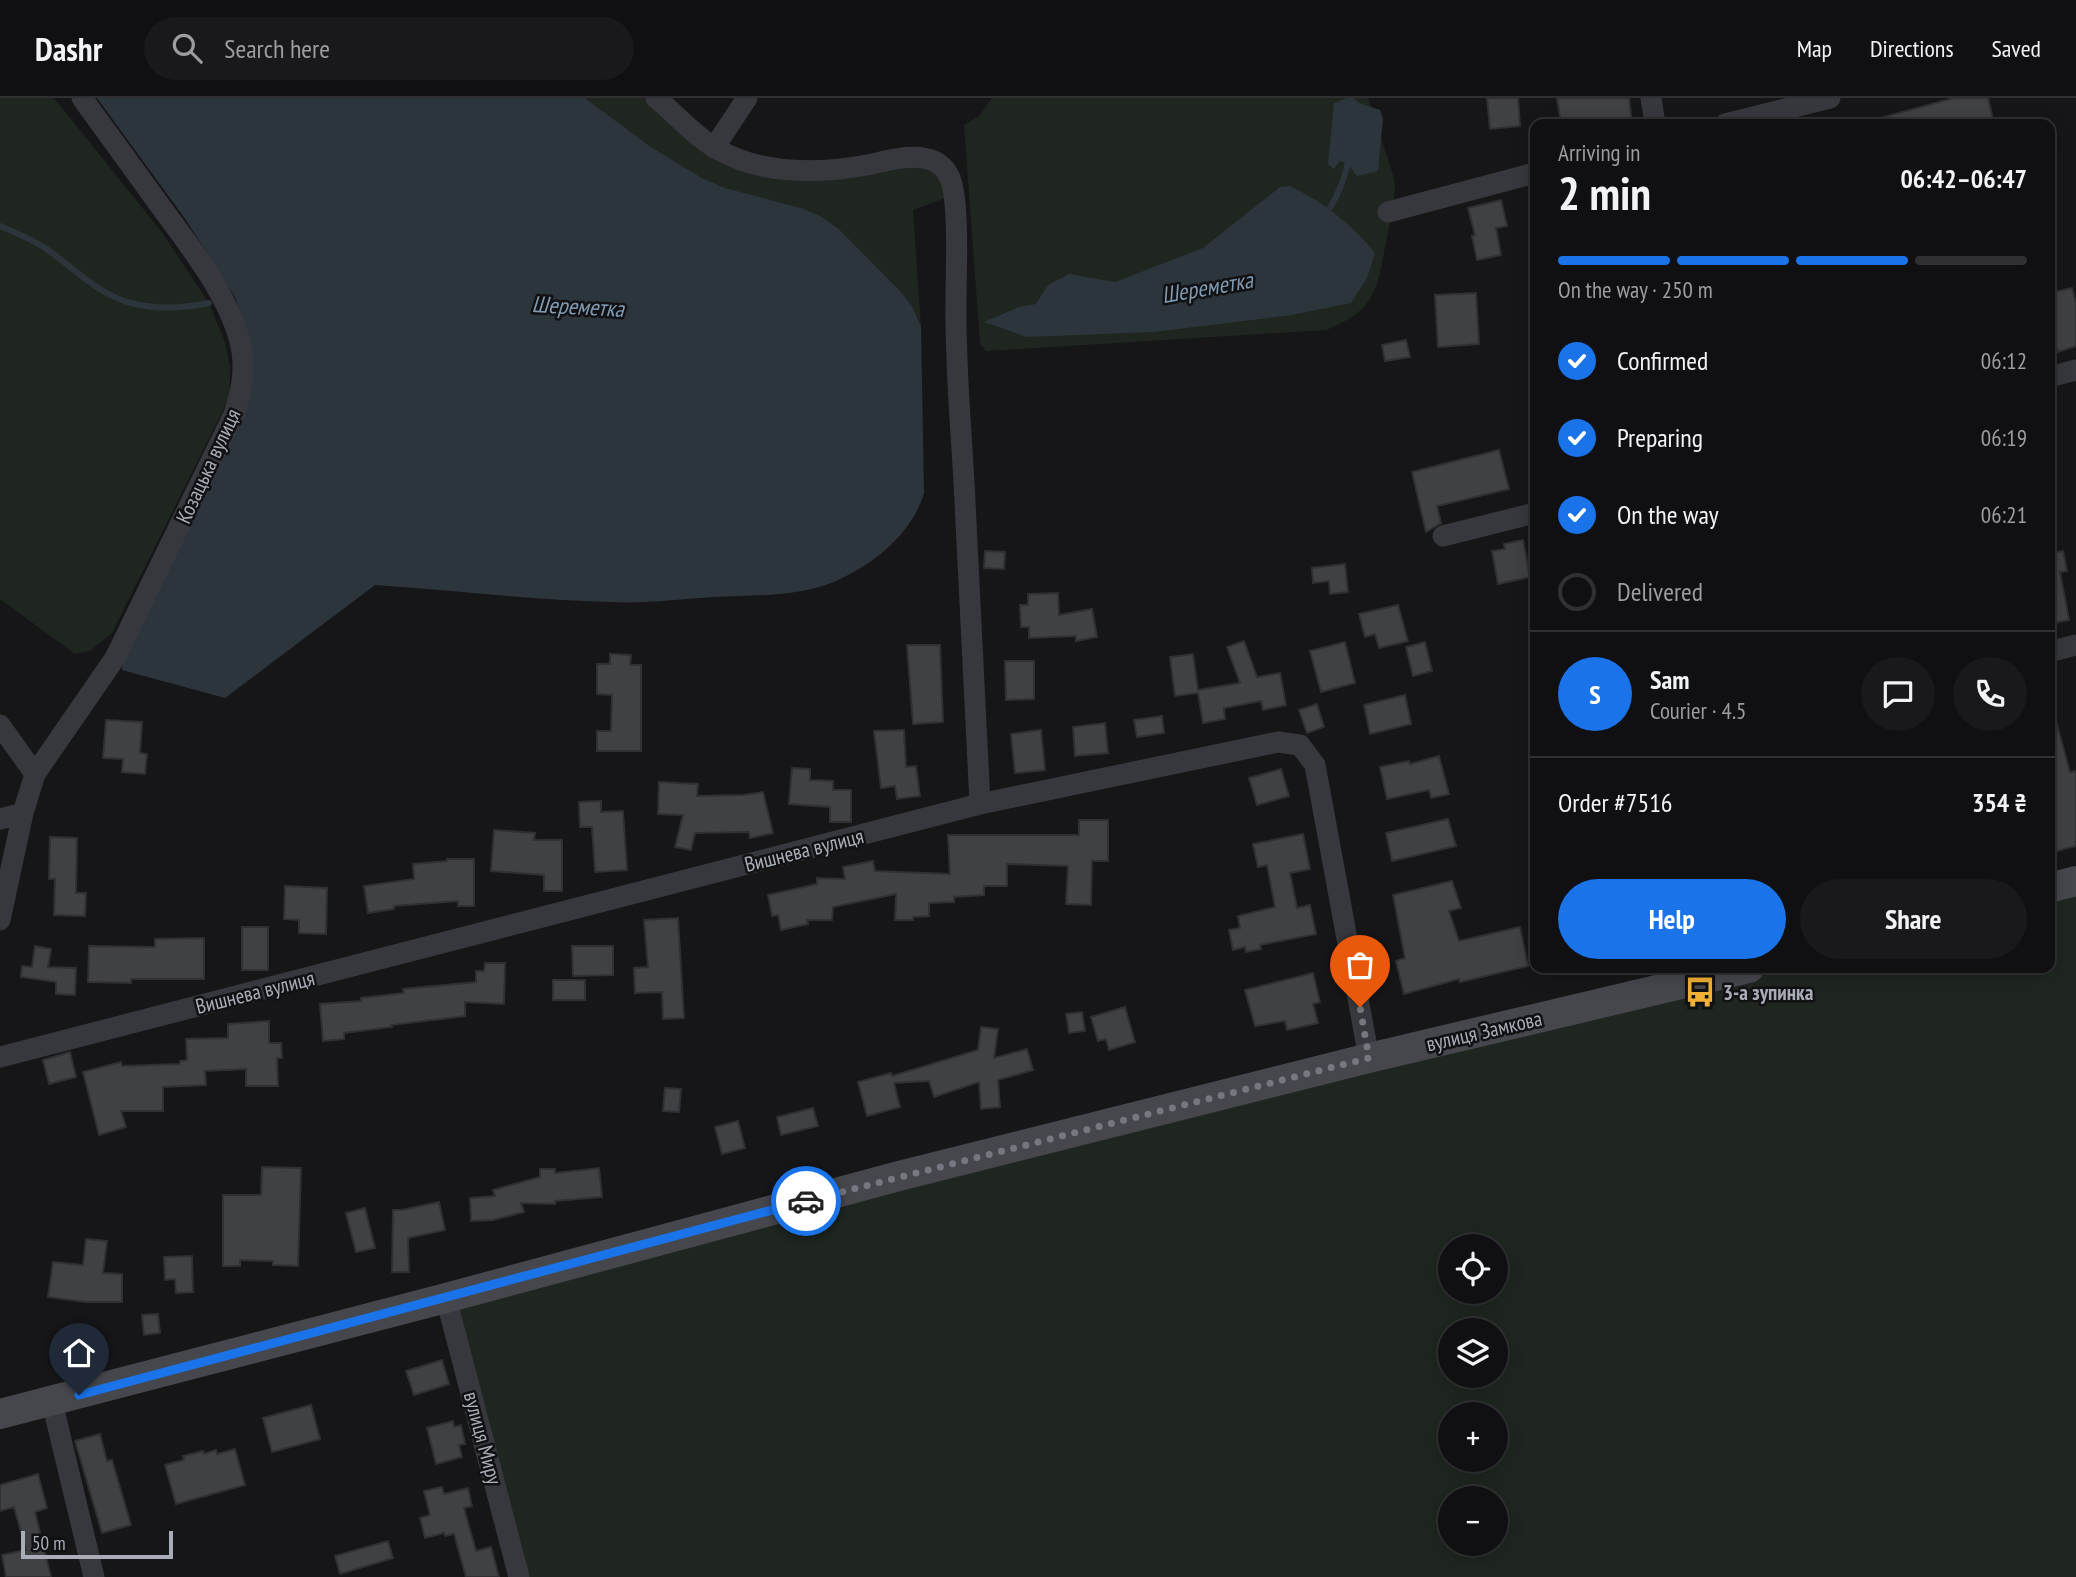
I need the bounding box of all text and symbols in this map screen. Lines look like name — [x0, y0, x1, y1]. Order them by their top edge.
search box — [144, 17, 634, 80]
text: Dashr — [35, 27, 102, 70]
icon: search — [168, 29, 206, 67]
text: Search here — [224, 32, 330, 65]
text: Map — [1797, 33, 1832, 64]
text: Directions — [1870, 33, 1954, 64]
text: Saved — [1992, 33, 2041, 64]
text: Arriving in — [1558, 138, 1640, 167]
text: 06:42–06:47 — [1900, 162, 2027, 195]
text: 2 min — [1558, 163, 1651, 223]
water label: Шереметка — [1159, 264, 1257, 309]
text: On the way · 250 m — [1558, 275, 1713, 304]
water label: Шереметка — [531, 289, 627, 323]
icon: check — [1558, 342, 1596, 380]
text: Confirmed — [1617, 344, 1708, 377]
text: 06:12 — [1981, 346, 2027, 375]
street label: Козацька вулиця — [170, 404, 246, 528]
icon: check — [1558, 419, 1596, 457]
text: Preparing — [1617, 421, 1703, 454]
text: 06:19 — [1981, 423, 2027, 452]
icon: check — [1558, 496, 1596, 534]
text: On the way — [1617, 498, 1719, 531]
text: 06:21 — [1981, 500, 2027, 529]
text: Delivered — [1617, 575, 1703, 608]
button: chat — [1861, 657, 1935, 731]
button: phone — [1953, 657, 2027, 731]
text: Sam — [1650, 663, 1689, 696]
text: S — [1589, 678, 1601, 711]
text: Courier · 4.5 — [1650, 696, 1746, 725]
text: Order #7516 — [1558, 786, 1673, 819]
text: 354 ₴ — [1972, 786, 2027, 819]
street label: Вишнева вулиця — [742, 822, 866, 878]
button: Help — [1558, 879, 1786, 959]
button: Share — [1800, 879, 2027, 959]
pin — [1330, 935, 1390, 1007]
icon: bag — [1341, 946, 1379, 984]
street label: Вишнева вулиця — [193, 964, 317, 1020]
bus stop icon: 3-а зупинка — [1683, 975, 1717, 1009]
place label: 3-а зупинка — [1723, 979, 1814, 1006]
street label: вулиця Замкова — [1423, 1005, 1545, 1057]
courier — [771, 1166, 841, 1236]
icon: car — [787, 1182, 825, 1220]
map controls — [1438, 1234, 1508, 1556]
button: locate — [1438, 1234, 1508, 1304]
button: layers — [1438, 1318, 1508, 1388]
pin — [49, 1323, 109, 1395]
icon: home — [60, 1334, 98, 1372]
street label: вулиця Миру — [458, 1389, 508, 1488]
button: + — [1438, 1402, 1508, 1472]
button: − — [1438, 1486, 1508, 1556]
scale bar — [21, 1528, 173, 1560]
text: 50 m — [32, 1531, 66, 1555]

